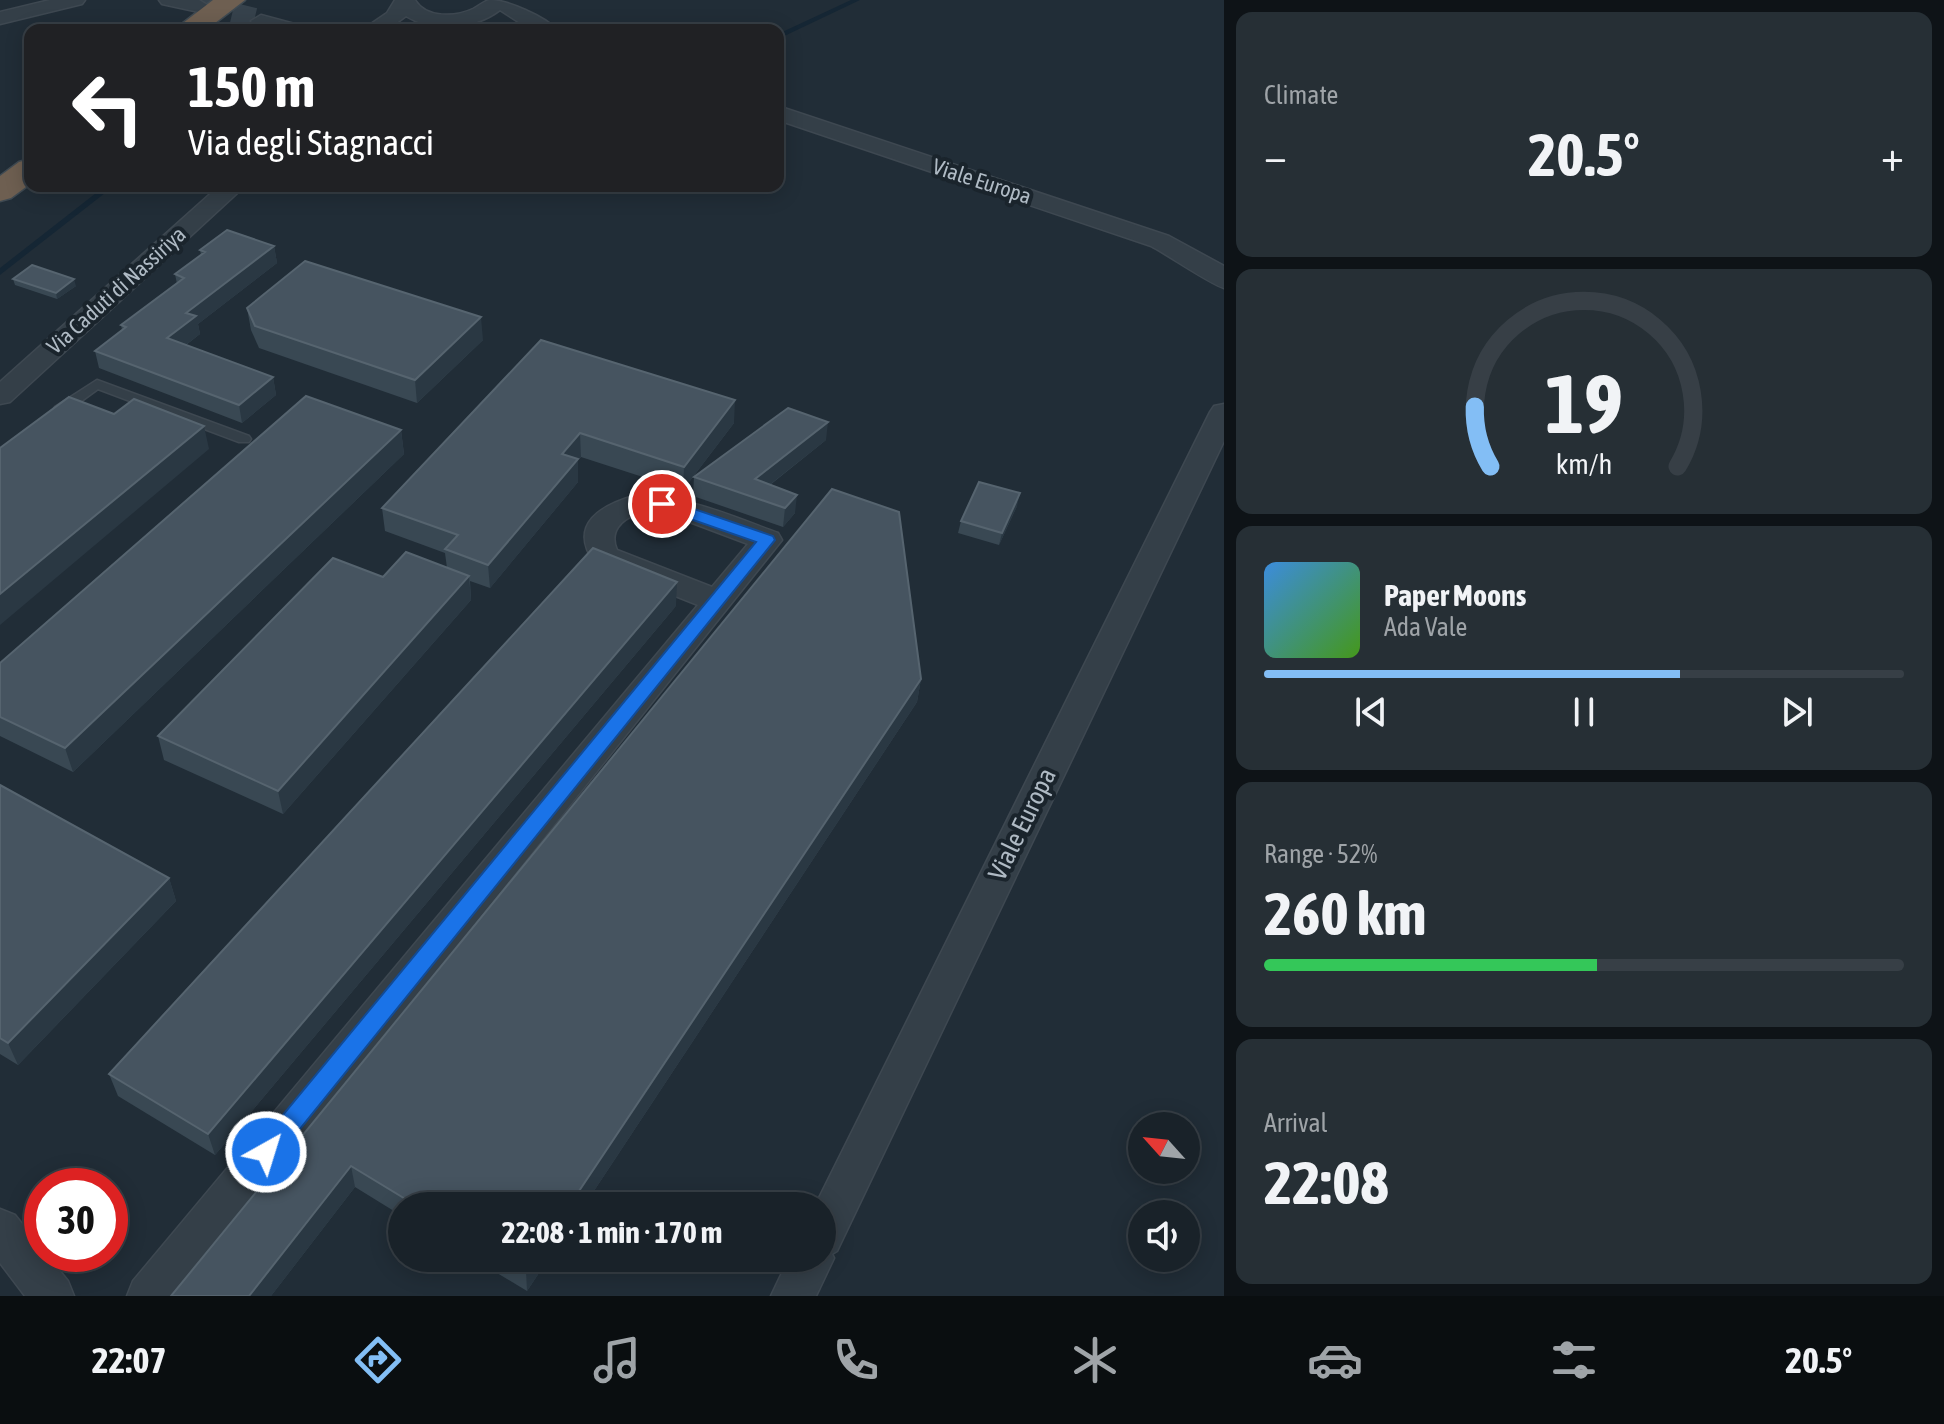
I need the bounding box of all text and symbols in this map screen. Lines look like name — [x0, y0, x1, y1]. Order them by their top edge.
text: 150 m — [188, 55, 315, 119]
icon: left — [56, 56, 160, 160]
text: Climate — [1264, 80, 1338, 110]
text: 20.5° — [1528, 120, 1640, 189]
text: Via degli Stagnacci — [188, 121, 434, 163]
text: − — [1264, 130, 1287, 180]
text: + — [1881, 130, 1904, 180]
street label: Viale Europa — [929, 153, 1035, 209]
street label: Via Caduti di Nassiriya — [41, 221, 191, 359]
text: 19 — [1545, 355, 1623, 451]
text: km/h — [1556, 447, 1612, 480]
pin — [628, 470, 696, 538]
icon: arrive — [640, 482, 684, 526]
text: Paper Moons — [1384, 578, 1526, 612]
text: Ada Vale — [1384, 612, 1467, 642]
icon: previous — [1349, 690, 1393, 734]
icon: pause — [1562, 690, 1606, 734]
icon: next — [1775, 690, 1819, 734]
street label: Viale Europa — [982, 763, 1062, 885]
text: Range · 52% — [1264, 839, 1377, 869]
text: 260 km — [1264, 879, 1426, 948]
text: Arrival — [1264, 1108, 1328, 1138]
position arrow — [224, 1110, 308, 1194]
north arrow — [1128, 1112, 1200, 1184]
map controls — [1128, 1112, 1200, 1272]
text: 22:08 — [1264, 1148, 1389, 1217]
speed limit sign: 30 — [24, 1168, 128, 1272]
button: sound — [1128, 1200, 1200, 1272]
text: 22:08 · 1 min · 170 m — [502, 1215, 722, 1249]
icon: directions — [350, 1332, 406, 1388]
icon: music — [589, 1332, 645, 1388]
icon: phone — [828, 1332, 884, 1388]
icon: climate — [1067, 1332, 1123, 1388]
icon: car — [1307, 1332, 1363, 1388]
icon: filters — [1546, 1332, 1602, 1388]
text: 22:07 — [92, 1339, 166, 1381]
text: 20.5° — [1785, 1339, 1852, 1381]

